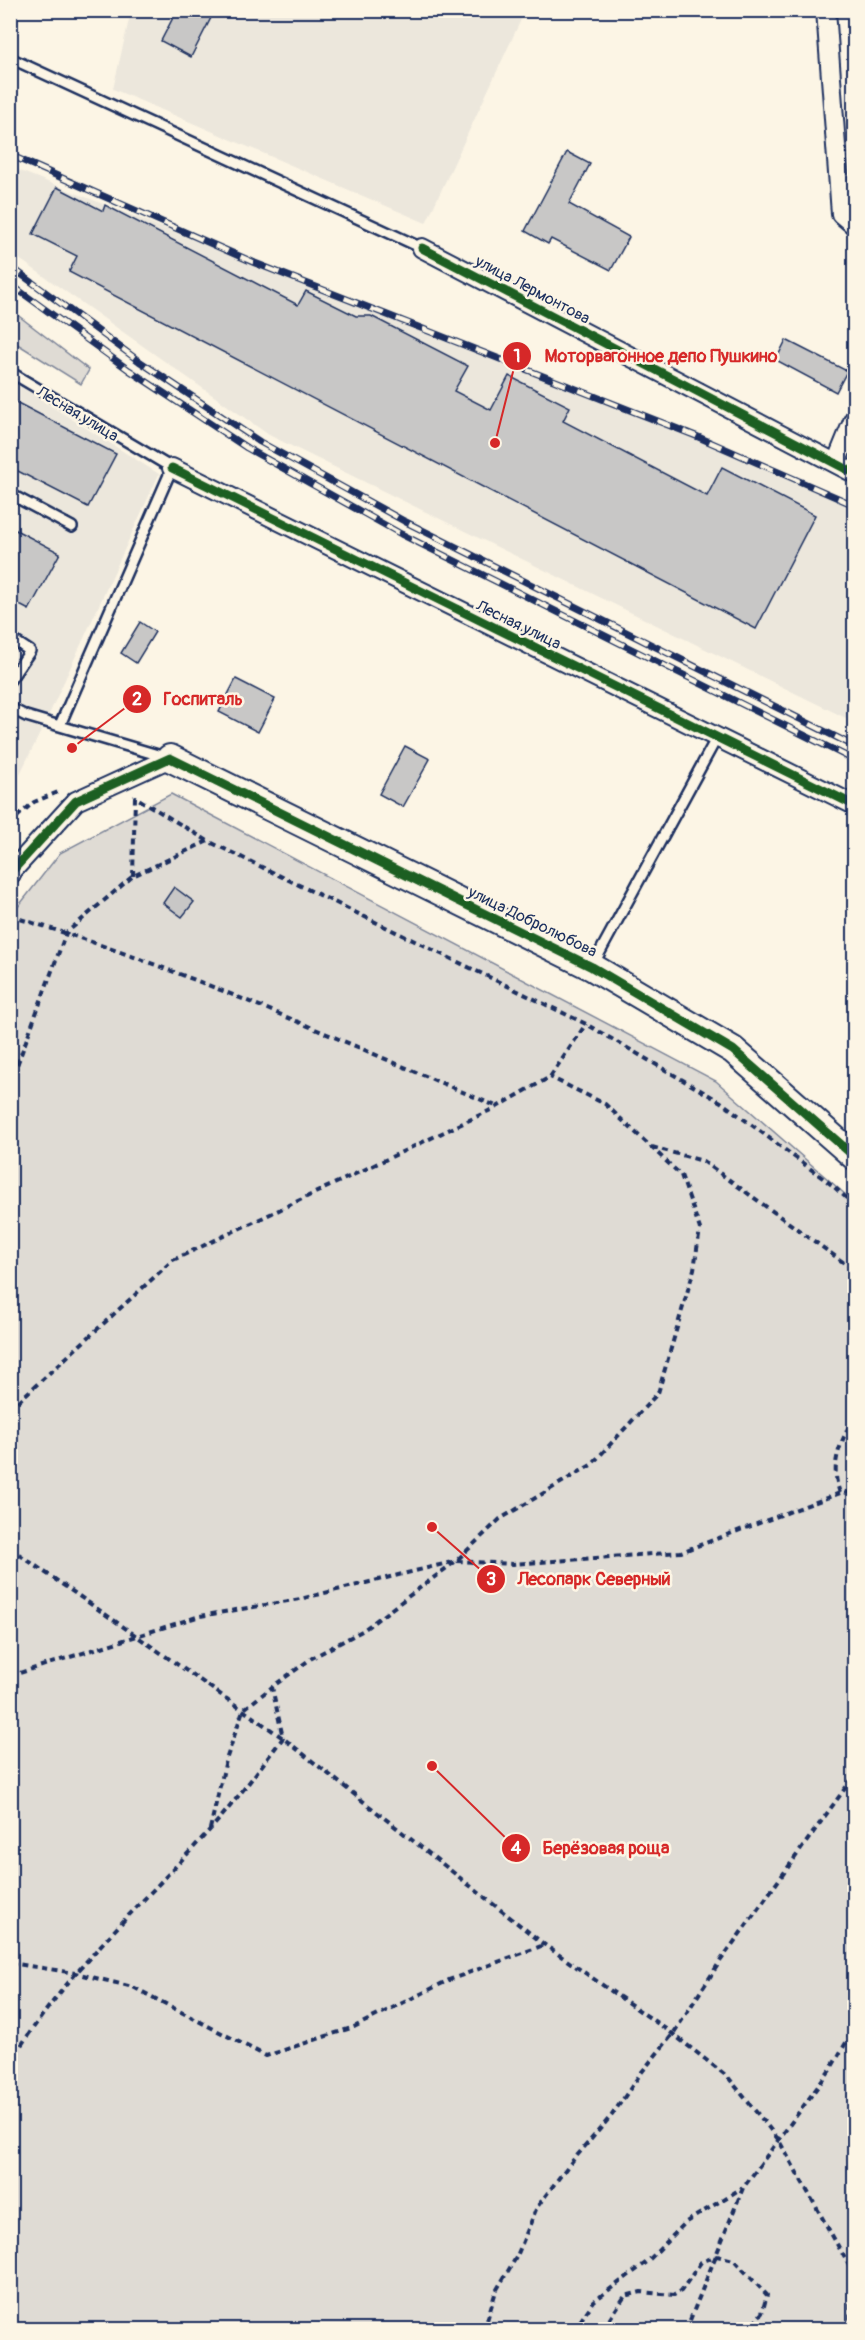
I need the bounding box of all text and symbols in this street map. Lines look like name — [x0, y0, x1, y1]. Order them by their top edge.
street label: улица Лермонтова — [471, 251, 593, 329]
callout: Моторвагонное депо Пушкино — [502, 338, 789, 374]
text: 1 — [513, 345, 521, 368]
text: Моторвагонное депо Пушкино — [545, 345, 778, 368]
street label: Лесная улица — [32, 381, 122, 446]
street label: Лесная улица — [472, 595, 564, 654]
callout: Госпиталь — [122, 681, 255, 717]
text: 2 — [132, 688, 142, 711]
text: Госпиталь — [163, 688, 243, 711]
street label: улица Добролюбова — [464, 882, 600, 962]
callout: Лесопарк Северный — [476, 1561, 683, 1597]
text: 3 — [486, 1568, 496, 1591]
text: Лесопарк Северный — [516, 1568, 671, 1591]
callout: Берёзовая роща — [501, 1830, 681, 1866]
text: 4 — [511, 1837, 522, 1860]
text: Берёзовая роща — [543, 1837, 670, 1860]

